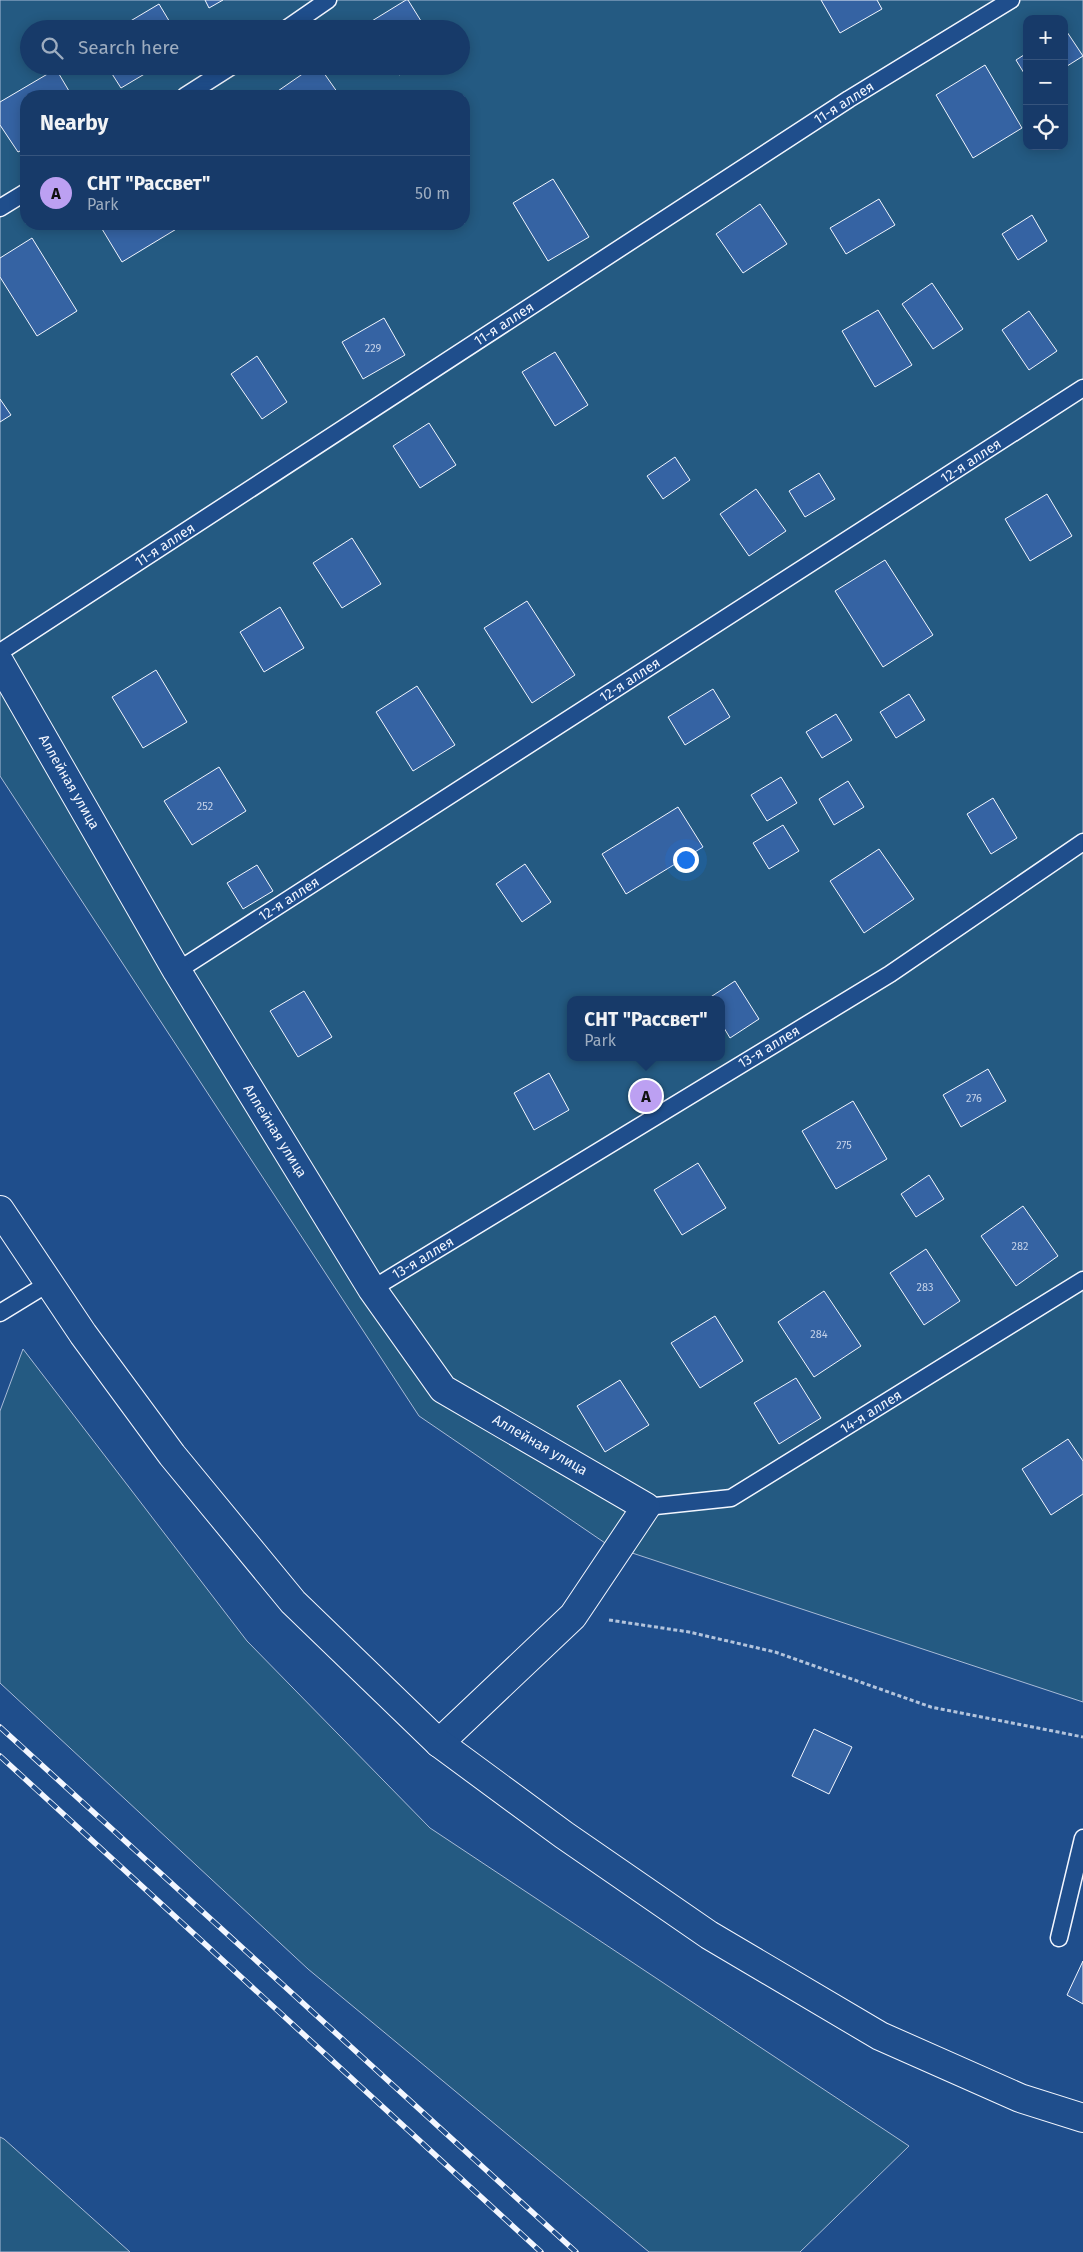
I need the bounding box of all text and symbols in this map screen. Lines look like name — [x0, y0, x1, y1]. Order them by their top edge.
map controls — [1023, 15, 1068, 150]
button: + — [1023, 15, 1068, 60]
search box — [20, 20, 470, 75]
icon: search — [38, 34, 66, 62]
text: Search here — [78, 36, 179, 59]
button: − — [1023, 60, 1068, 105]
street label: 11-я аллея — [811, 78, 877, 128]
button: locate — [1023, 105, 1068, 150]
text: Nearby — [40, 110, 108, 136]
text: СНТ "Рассвет" — [87, 172, 210, 195]
text: A — [51, 184, 61, 203]
text: 50 m — [415, 184, 450, 203]
text: Park — [87, 195, 119, 214]
street label: 11-я аллея — [471, 298, 537, 350]
house number: 229 — [365, 342, 381, 355]
street label: 12-я аллея — [938, 435, 1004, 487]
street label: 11-я аллея — [132, 519, 198, 571]
street label: 12-я аллея — [597, 654, 663, 706]
street label: Аллейная улица — [35, 732, 103, 832]
house number: 252 — [197, 800, 213, 813]
your location — [673, 847, 699, 873]
street label: 12-я аллея — [256, 873, 322, 925]
popup — [567, 996, 725, 1061]
text: СНТ "Рассвет" — [584, 1008, 708, 1031]
street label: 13-я аллея — [735, 1022, 803, 1072]
text: Park — [584, 1031, 616, 1050]
pin: A — [630, 1077, 662, 1115]
street label: Аллейная улица — [240, 1081, 310, 1181]
house number: 276 — [966, 1092, 982, 1105]
house number: 275 — [836, 1139, 852, 1152]
street label: 13-я аллея — [389, 1233, 457, 1283]
house number: 282 — [1012, 1240, 1028, 1253]
house number: 283 — [917, 1281, 934, 1294]
house number: 284 — [810, 1328, 828, 1341]
street label: 14-я аллея — [837, 1386, 905, 1438]
street label: Аллейная улица — [490, 1411, 590, 1479]

